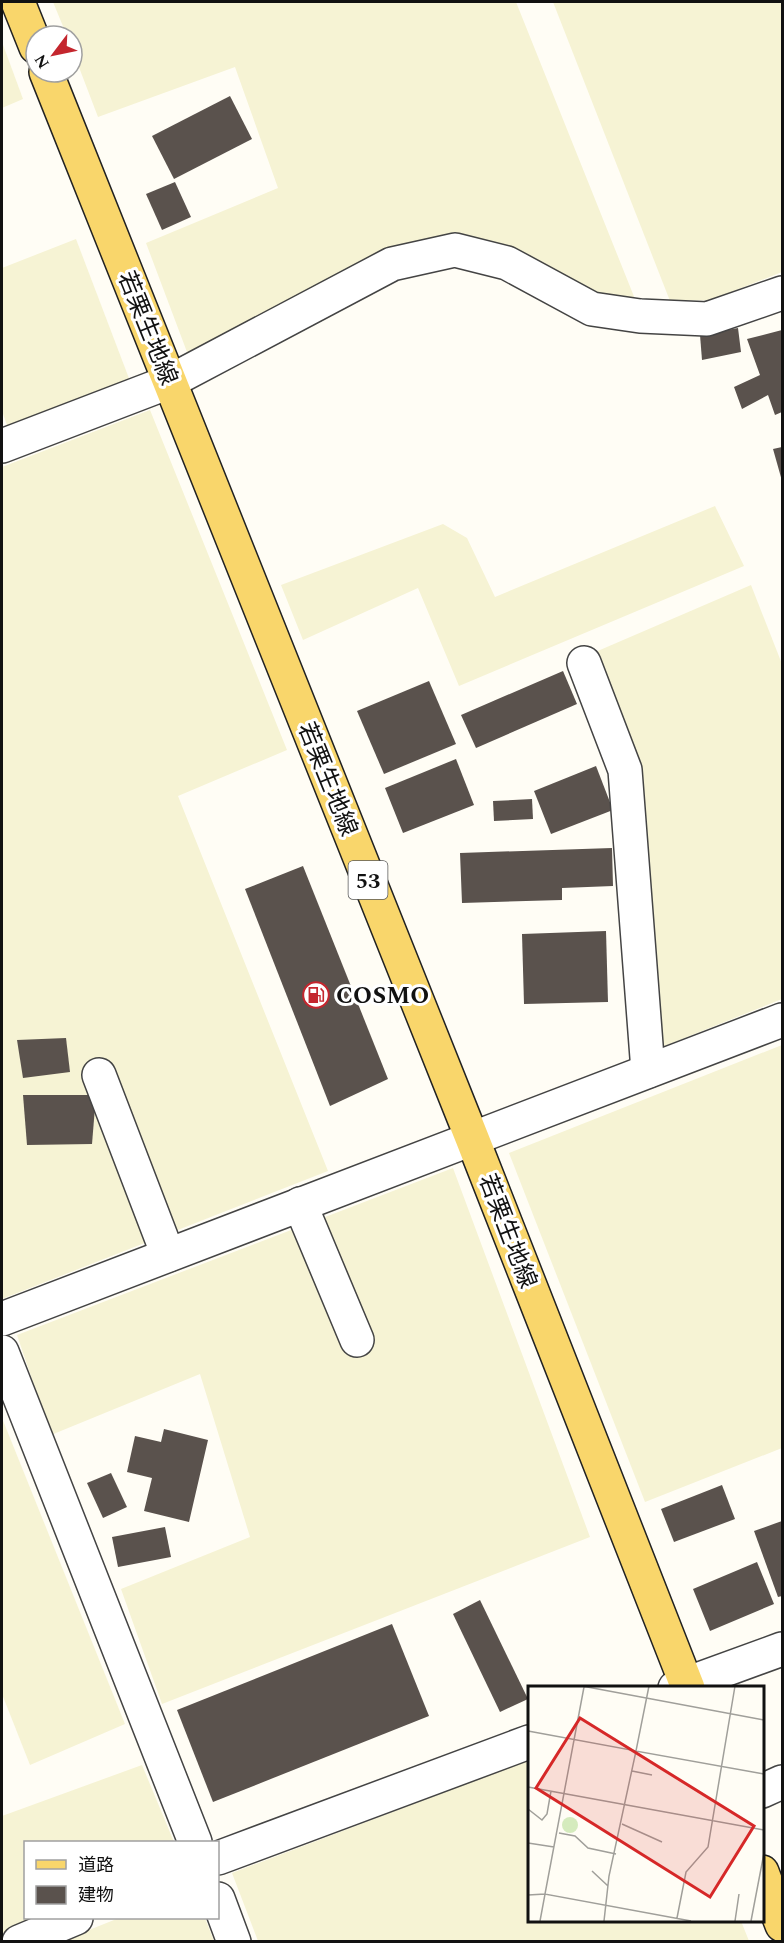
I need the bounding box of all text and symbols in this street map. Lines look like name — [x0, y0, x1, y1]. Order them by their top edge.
north arrow — [24, 24, 84, 84]
text: N — [28, 50, 56, 73]
street label: 若栗生地線 — [108, 266, 186, 391]
street label: 若栗生地線 — [288, 717, 366, 842]
road number: 53 — [348, 861, 388, 899]
place label: COSMO — [336, 978, 429, 1014]
fuel station icon: COSMO — [301, 980, 331, 1010]
street label: 若栗生地線 — [469, 1169, 545, 1294]
inset map — [528, 1686, 763, 1922]
legend — [24, 1841, 219, 1919]
text: 道路 — [78, 1852, 114, 1879]
text: 建物 — [78, 1882, 114, 1909]

